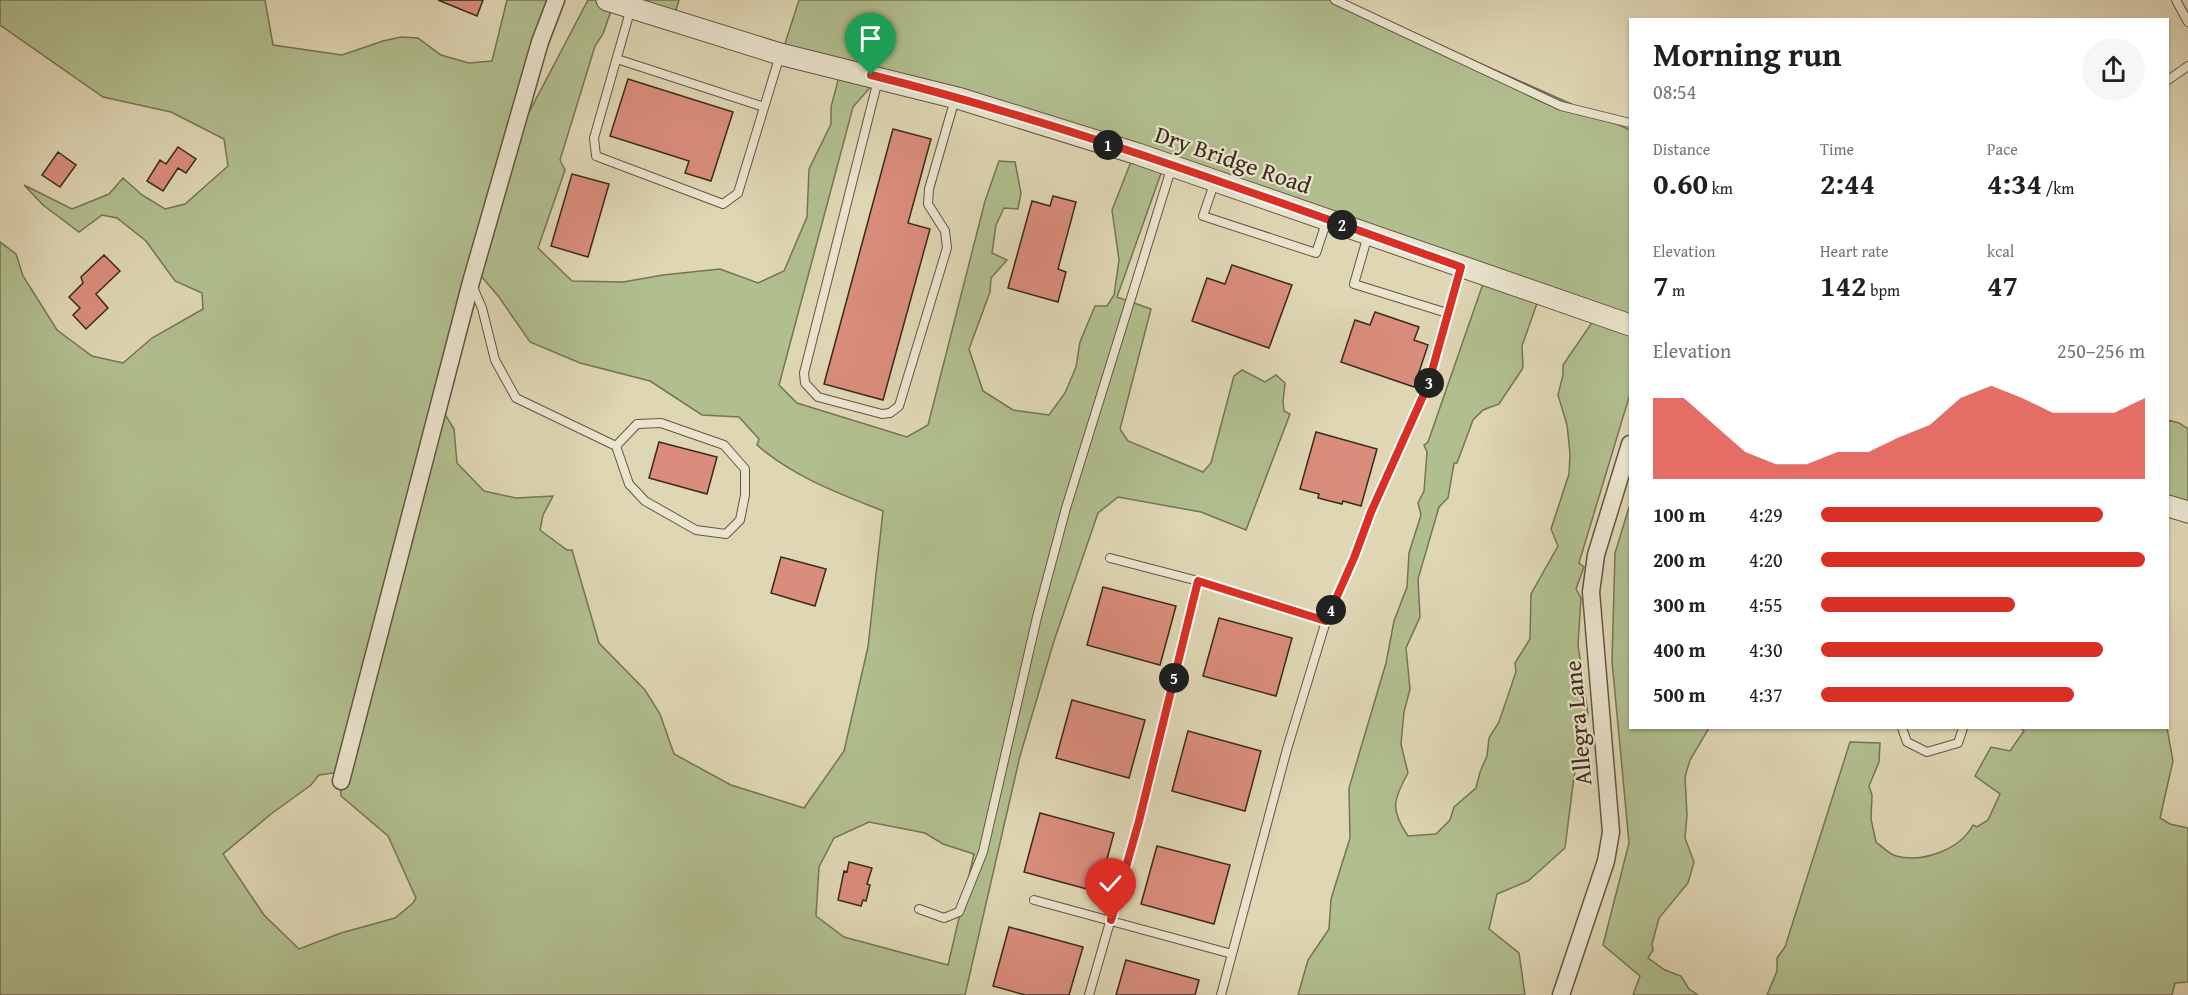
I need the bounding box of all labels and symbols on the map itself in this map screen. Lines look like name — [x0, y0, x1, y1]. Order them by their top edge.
pin — [845, 13, 896, 75]
street label: Dry Bridge Road — [1150, 116, 1316, 203]
pin: 1 — [1093, 130, 1123, 160]
pin: 2 — [1327, 210, 1357, 240]
pin: 3 — [1414, 368, 1444, 398]
pin: 4 — [1316, 595, 1346, 625]
street label: Allegra Lane — [1555, 659, 1600, 787]
pin: 5 — [1159, 663, 1189, 693]
pin — [1085, 858, 1136, 920]

